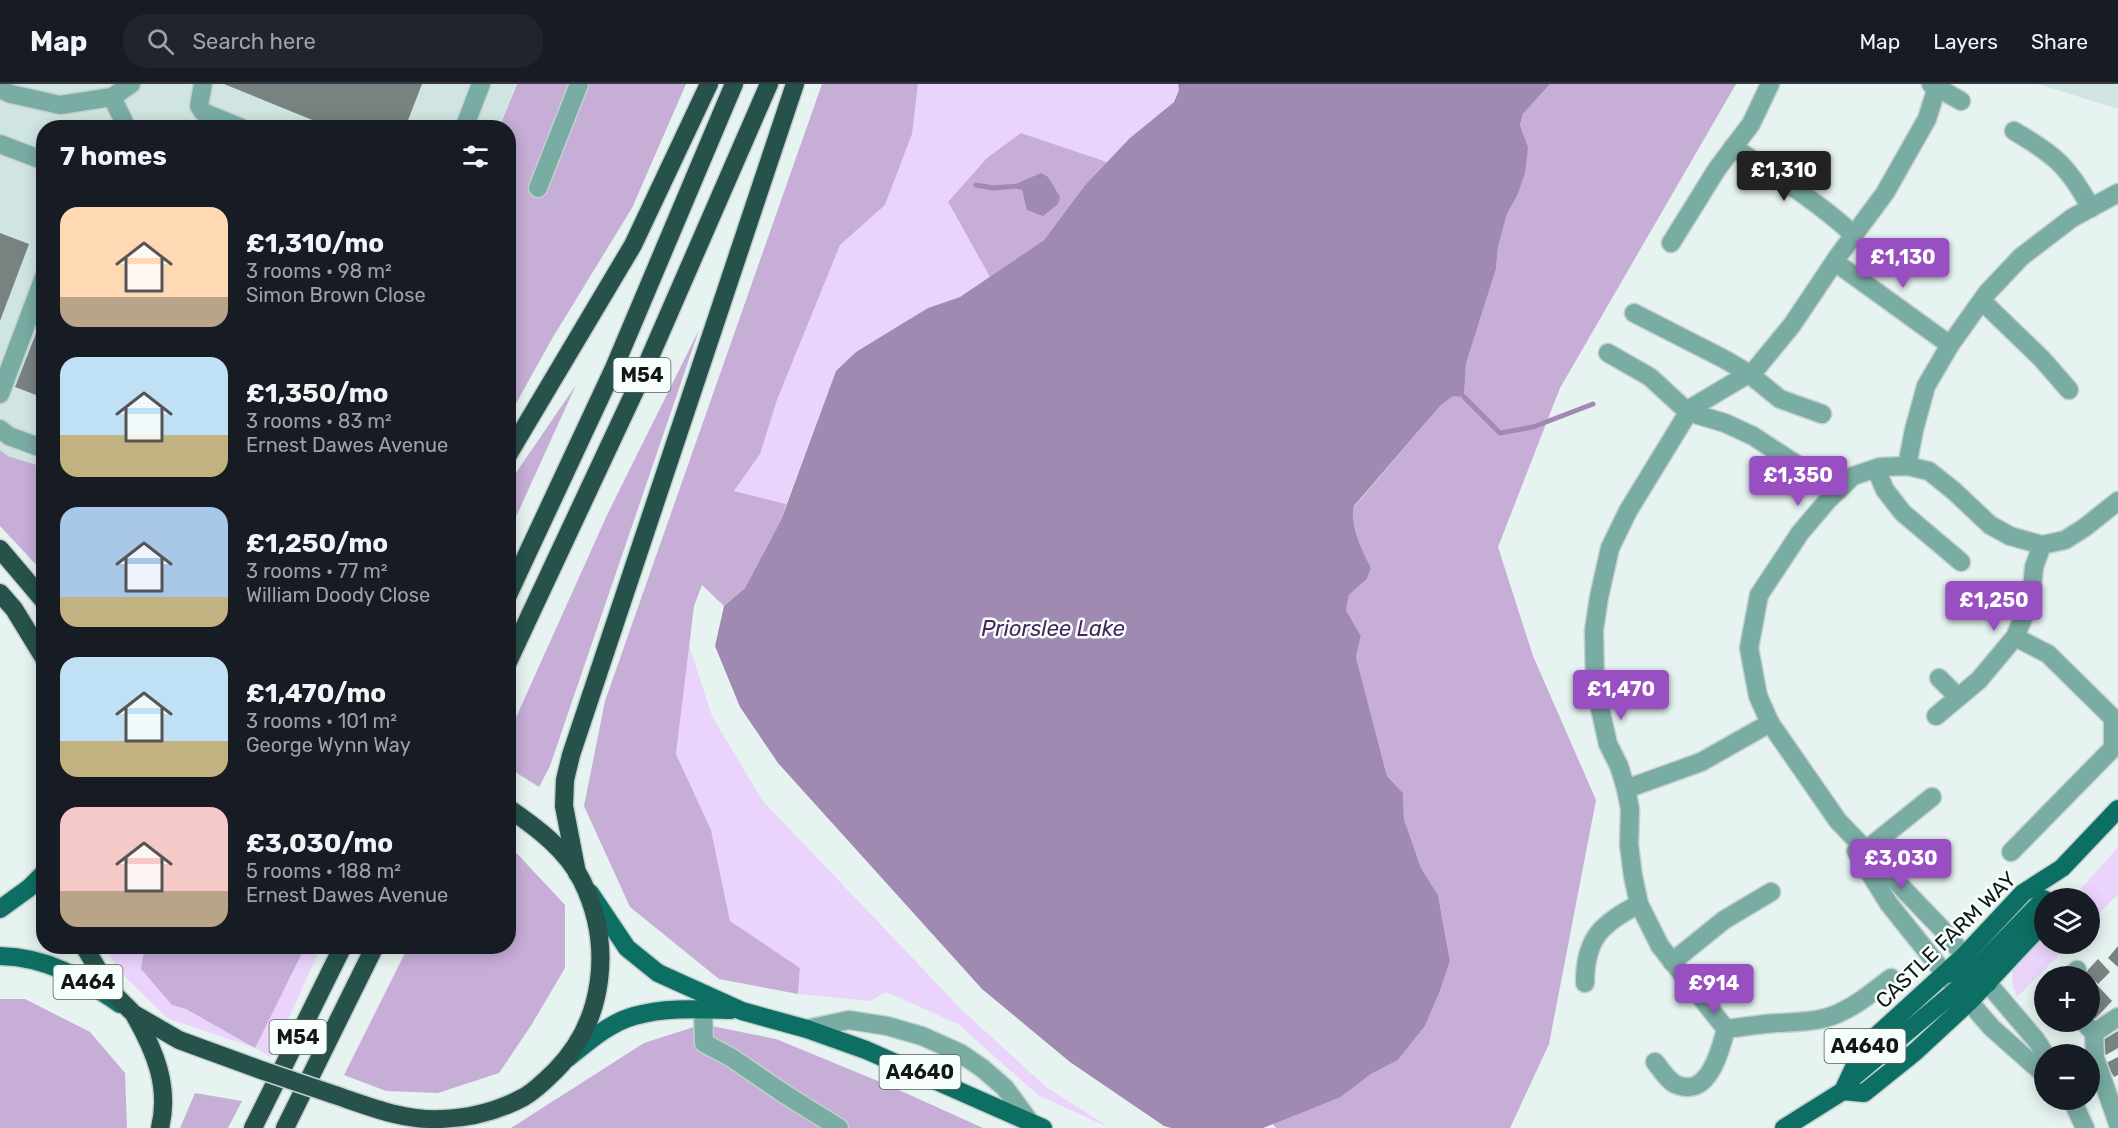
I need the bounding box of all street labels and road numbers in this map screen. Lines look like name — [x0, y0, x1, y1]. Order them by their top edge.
road number: M54 — [614, 358, 670, 392]
street label: CASTLE FARM WAY — [1870, 866, 2021, 1013]
road number: A464 — [54, 965, 122, 999]
road number: M54 — [270, 1020, 326, 1054]
road number: A4640 — [1824, 1029, 1906, 1063]
road number: A4640 — [880, 1055, 960, 1089]

